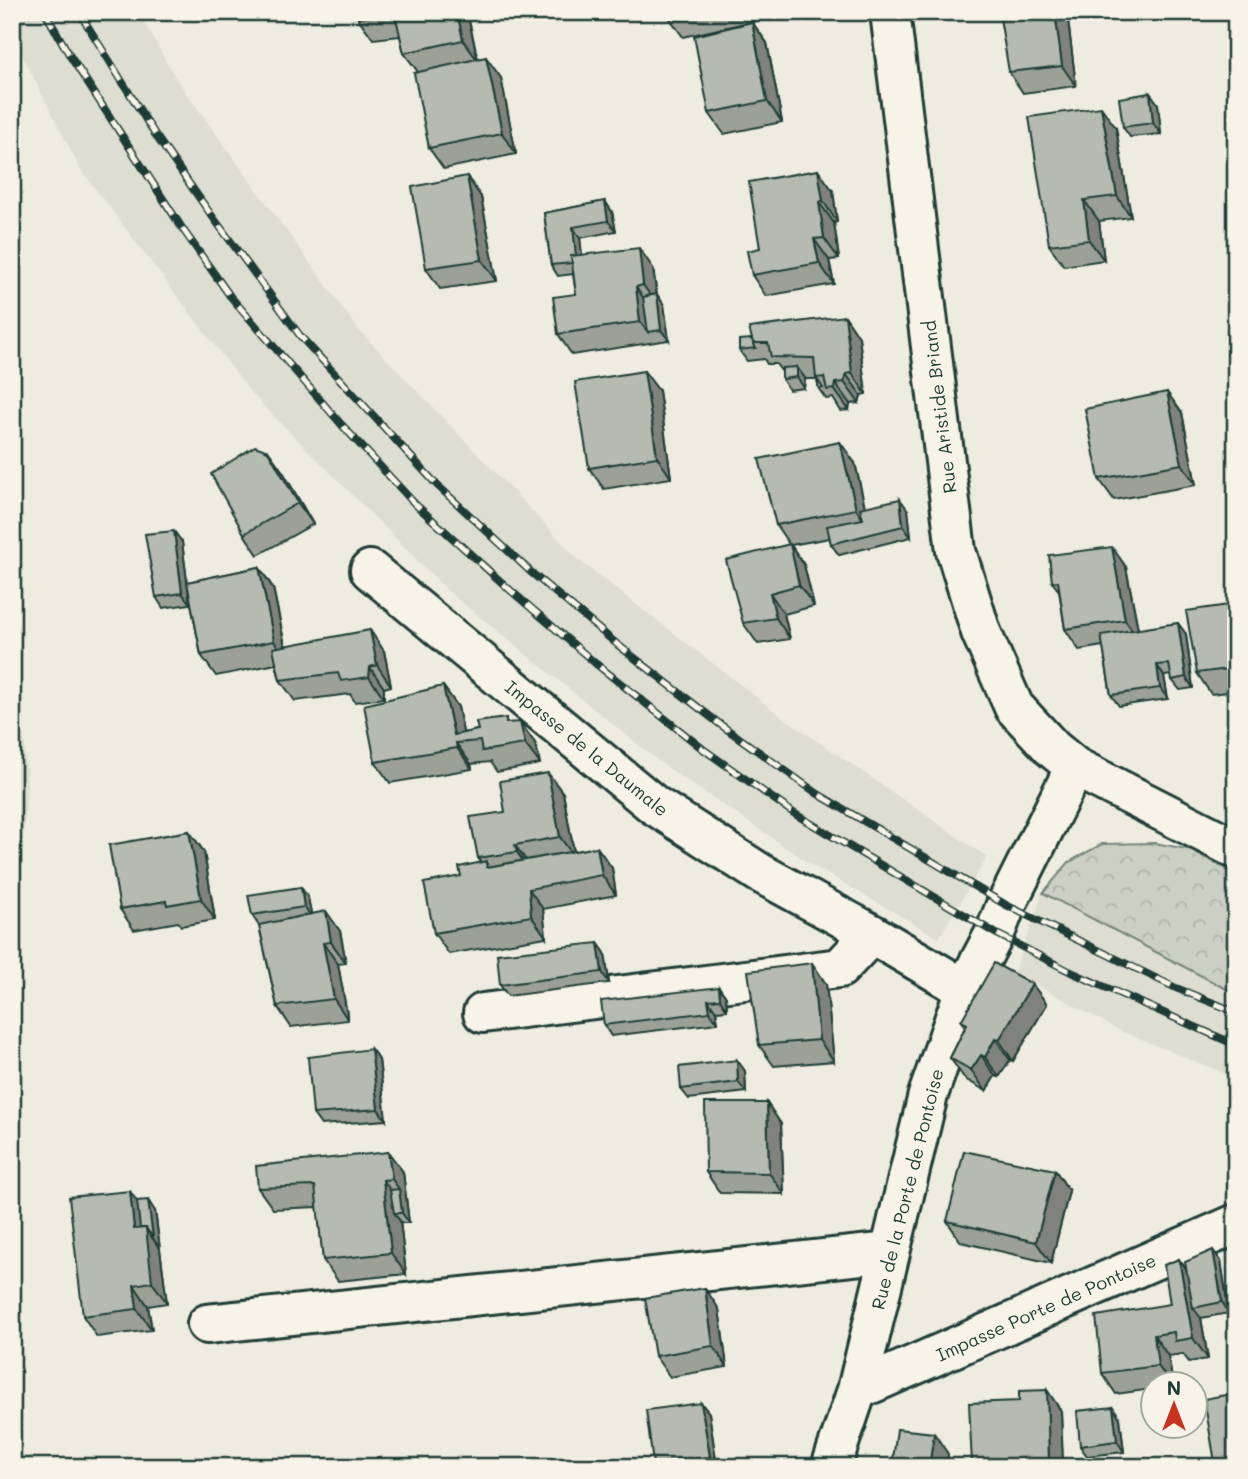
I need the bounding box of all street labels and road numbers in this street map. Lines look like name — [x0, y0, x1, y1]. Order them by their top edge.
street label: Rue Aristide Briand — [916, 319, 962, 495]
street label: Impasse de la Daumale — [500, 675, 674, 821]
street label: Rue de la Porte de Pontoise — [865, 1066, 949, 1312]
street label: Impasse Porte de Pontoise — [932, 1248, 1160, 1366]

